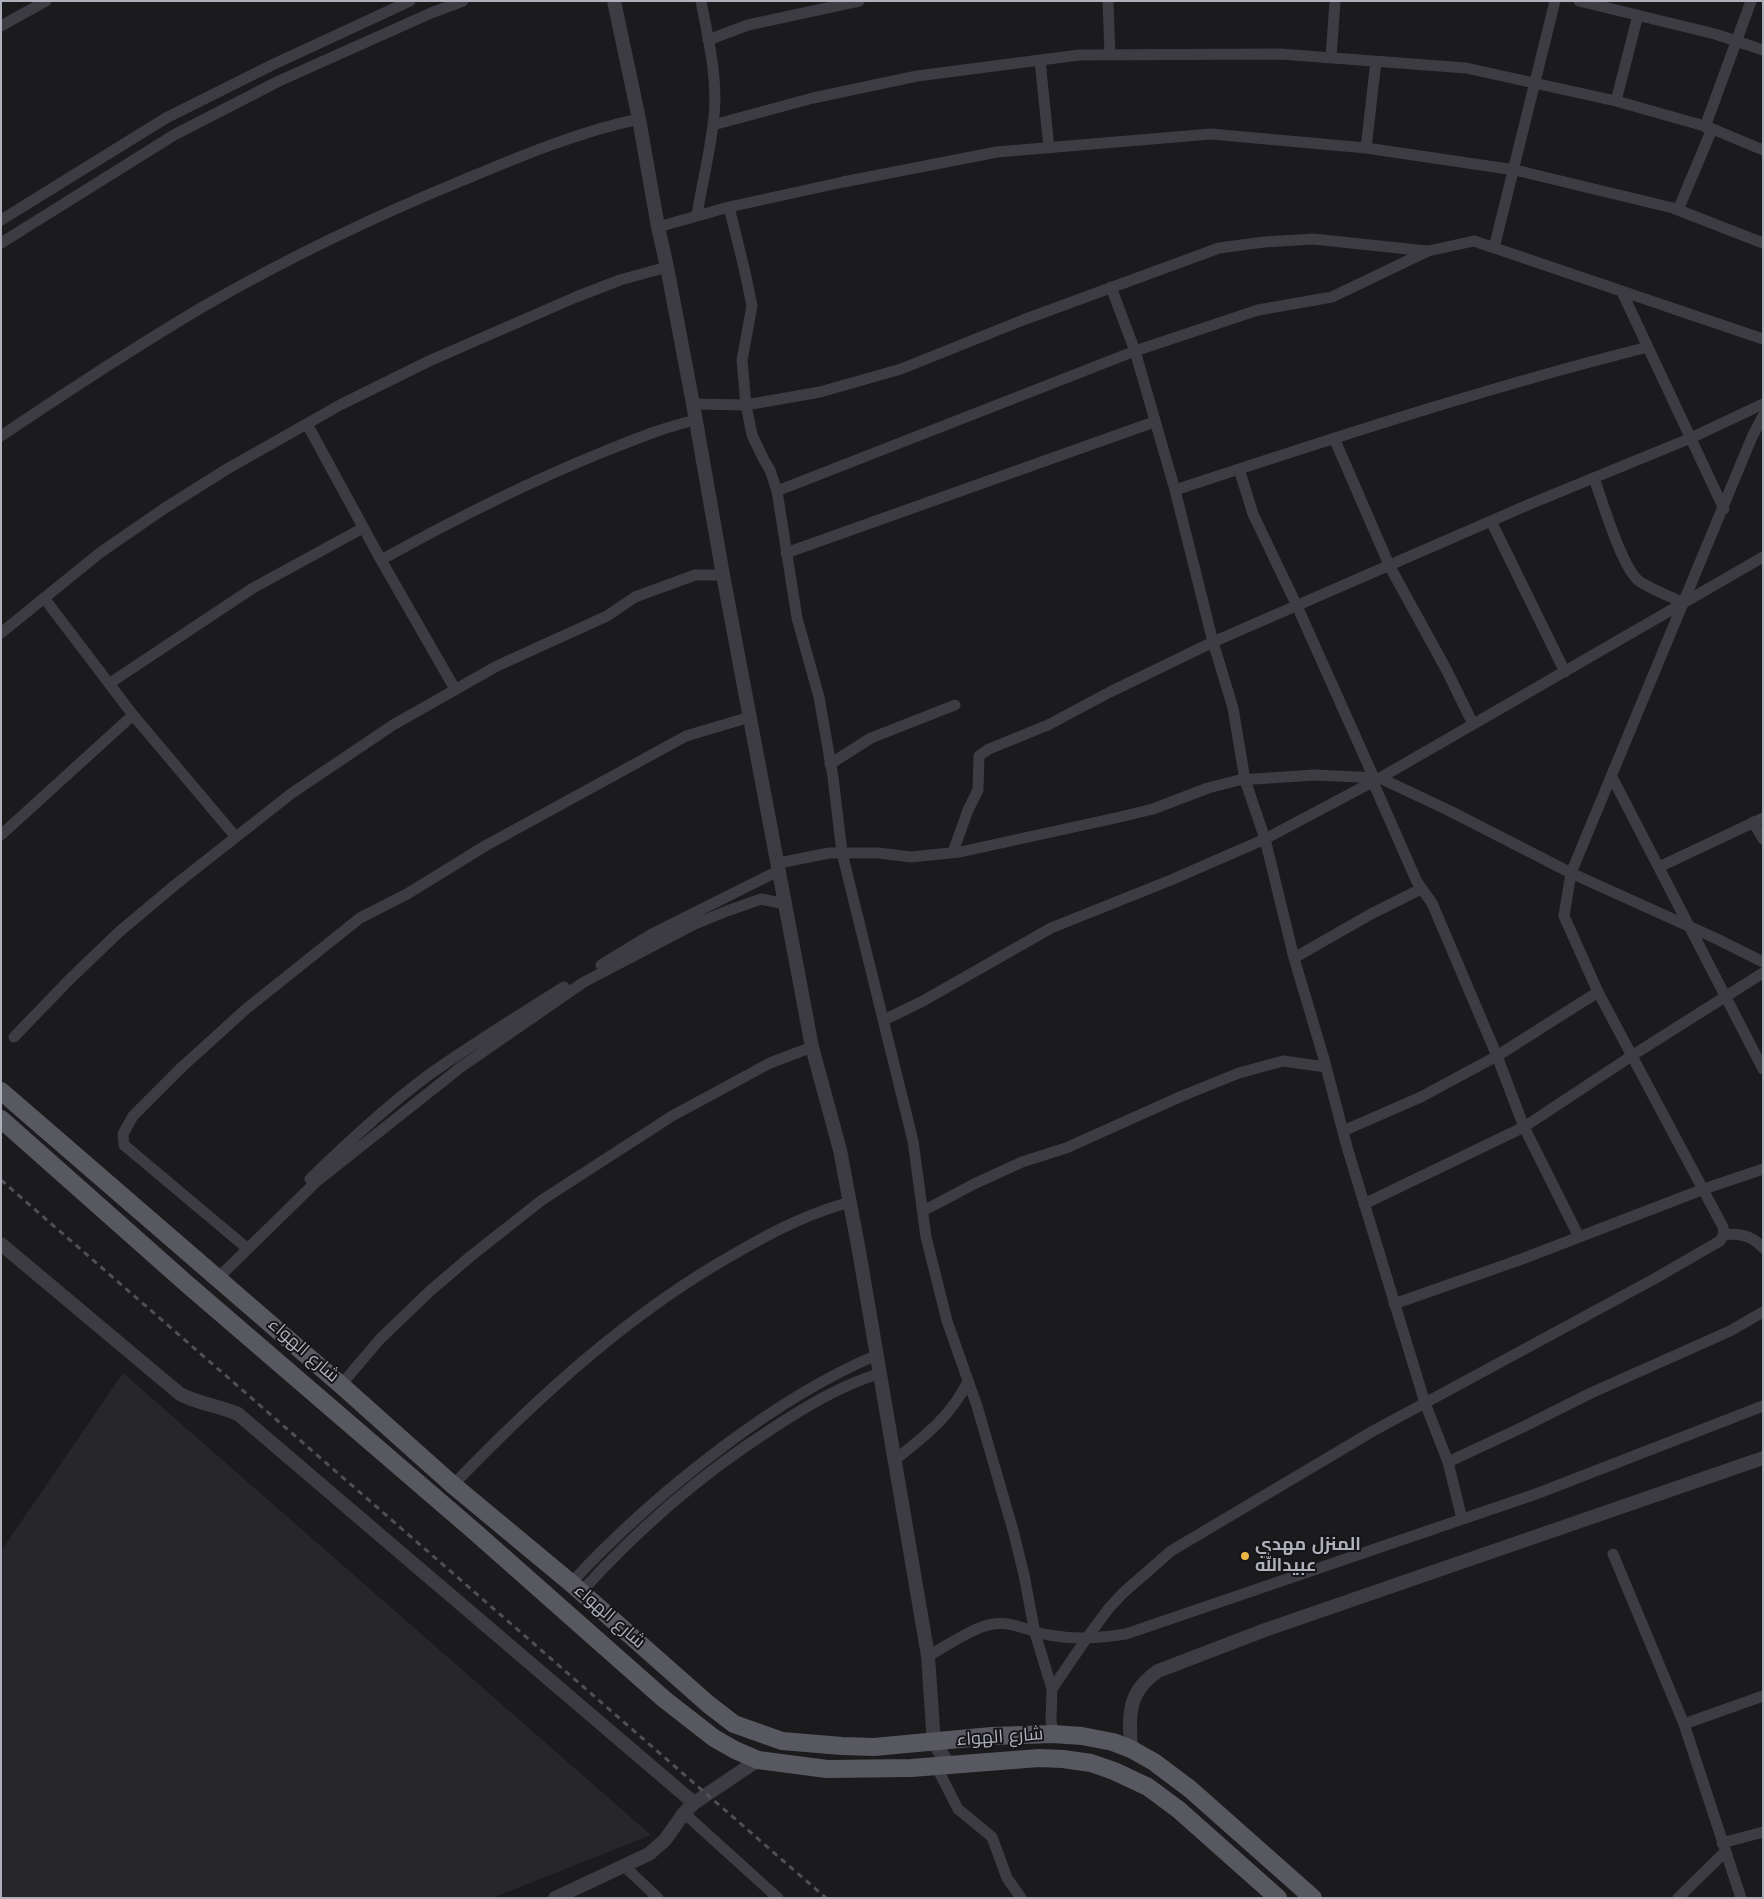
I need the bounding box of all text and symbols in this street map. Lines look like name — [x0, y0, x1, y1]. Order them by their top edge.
street label: شارع الهواء — [263, 1314, 343, 1388]
place label: المنزل مهدي عبيدالله — [1255, 1535, 1361, 1578]
marker: المنزل مهدي عبيدالله — [1239, 1550, 1251, 1562]
street label: شارع الهواء — [569, 1580, 649, 1654]
street label: شارع الهواء — [956, 1724, 1044, 1752]

